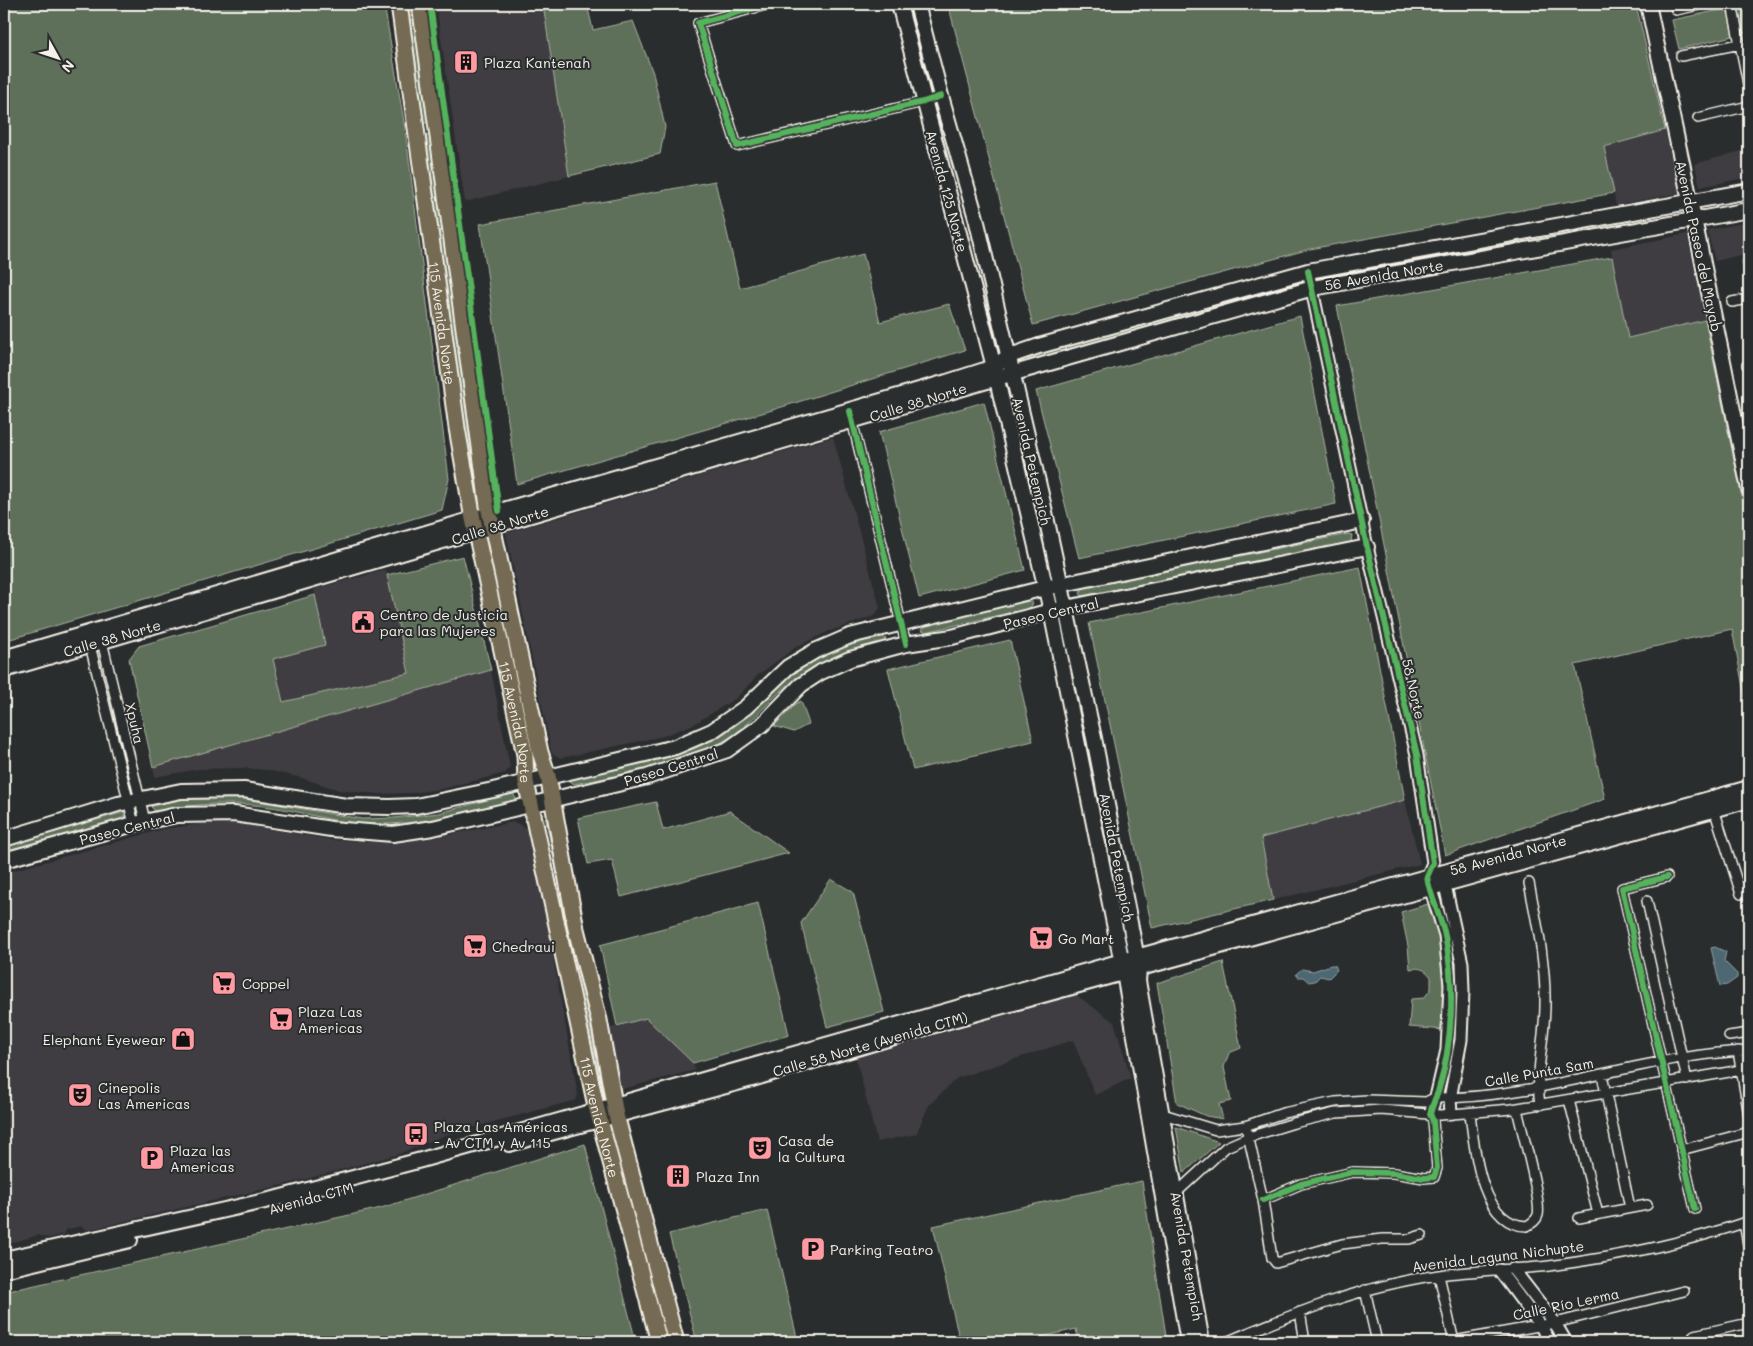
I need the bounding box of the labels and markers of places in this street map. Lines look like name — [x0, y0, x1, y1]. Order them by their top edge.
building icon: Plaza Kantenah — [453, 49, 479, 75]
place label: Plaza Kantenah — [484, 53, 590, 72]
place label: Centro de Justicia para las Mujeres — [380, 605, 508, 640]
public building icon: Centro de Justicia para las Mujeres — [350, 609, 376, 635]
supermarket icon: Go Mart — [1028, 925, 1054, 951]
place label: Go Mart — [1058, 929, 1114, 948]
supermarket icon: Chedraui — [462, 933, 488, 959]
place label: Chedraui — [492, 937, 555, 956]
supermarket icon: Coppel — [211, 970, 237, 996]
place label: Coppel — [242, 974, 290, 993]
place label: Plaza Las Americas — [298, 1002, 363, 1037]
supermarket icon: Plaza Las Americas — [268, 1006, 294, 1032]
shop icon: Elephant Eyewear — [170, 1026, 196, 1052]
place label: Elephant Eyewear — [43, 1030, 166, 1049]
place label: Cinepolis Las Americas — [98, 1078, 190, 1113]
theatre icon: Cinepolis Las Americas — [67, 1082, 93, 1108]
place label: Plaza Las Américas - Av CTM y Av 115 — [434, 1117, 568, 1152]
bus stop icon: Plaza Las Américas - Av CTM y Av 115 — [403, 1121, 429, 1147]
place label: Casa de la Cultura — [778, 1131, 845, 1166]
theatre icon: Casa de la Cultura — [747, 1135, 773, 1161]
place label: Plaza las Americas — [170, 1141, 235, 1176]
parking icon: Plaza las Americas — [139, 1145, 165, 1171]
building icon: Plaza Inn — [665, 1163, 691, 1189]
place label: Plaza Inn — [696, 1167, 759, 1186]
parking icon: Parking Teatro — [800, 1236, 826, 1262]
place label: Parking Teatro — [830, 1240, 933, 1259]

